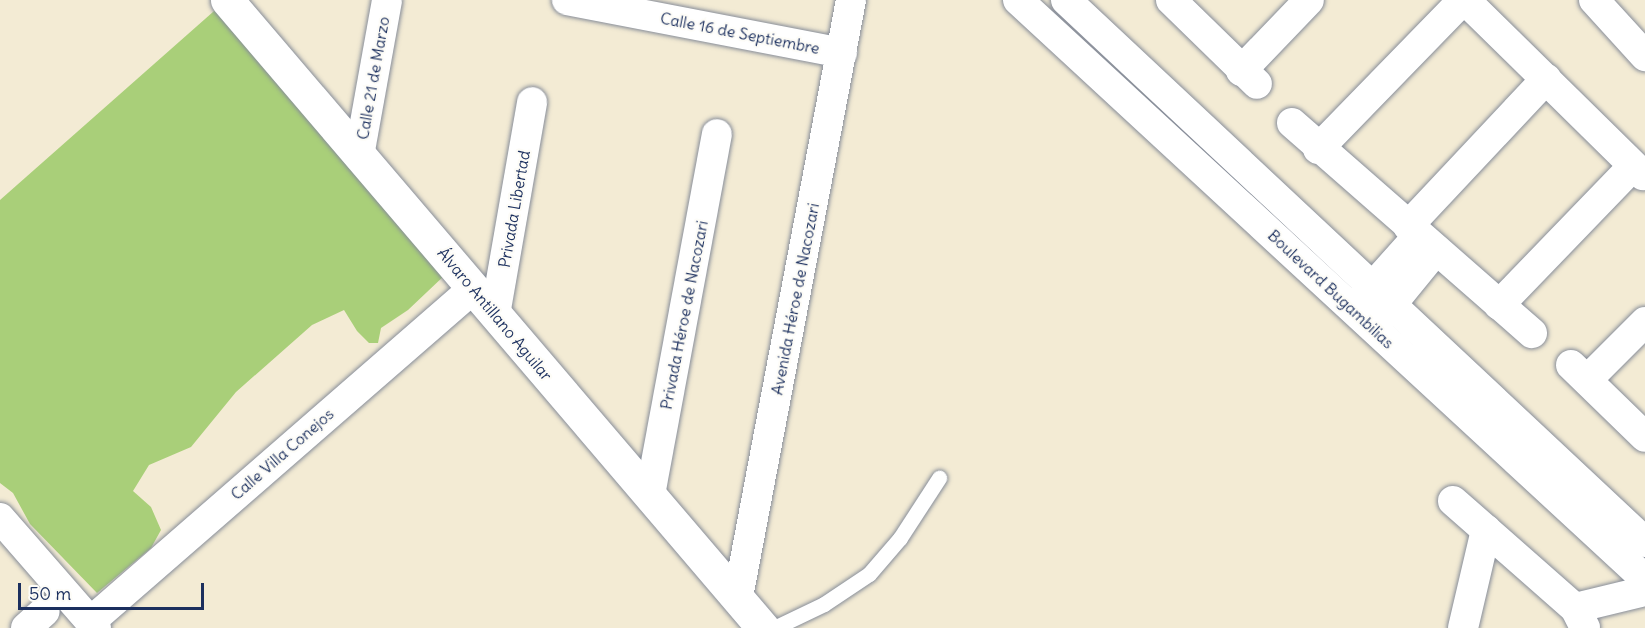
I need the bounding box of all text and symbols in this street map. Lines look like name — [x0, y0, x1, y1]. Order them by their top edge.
street label: Calle 16 de Septiembre — [659, 8, 821, 58]
street label: Calle 21 de Marzo — [353, 15, 393, 141]
street label: Privada Libertad — [494, 149, 534, 269]
street label: Avenida Héroe de Nacozari — [767, 201, 823, 397]
street label: Privada Héroe de Nacozari — [656, 219, 712, 411]
street label: Boulevard Bugambilias — [1264, 226, 1398, 352]
street label: Álvaro Antillano Aguilar — [434, 243, 556, 385]
street label: Calle Villa Conejos — [227, 404, 337, 504]
scale bar — [21, 571, 207, 609]
text: 50 m — [29, 582, 71, 605]

